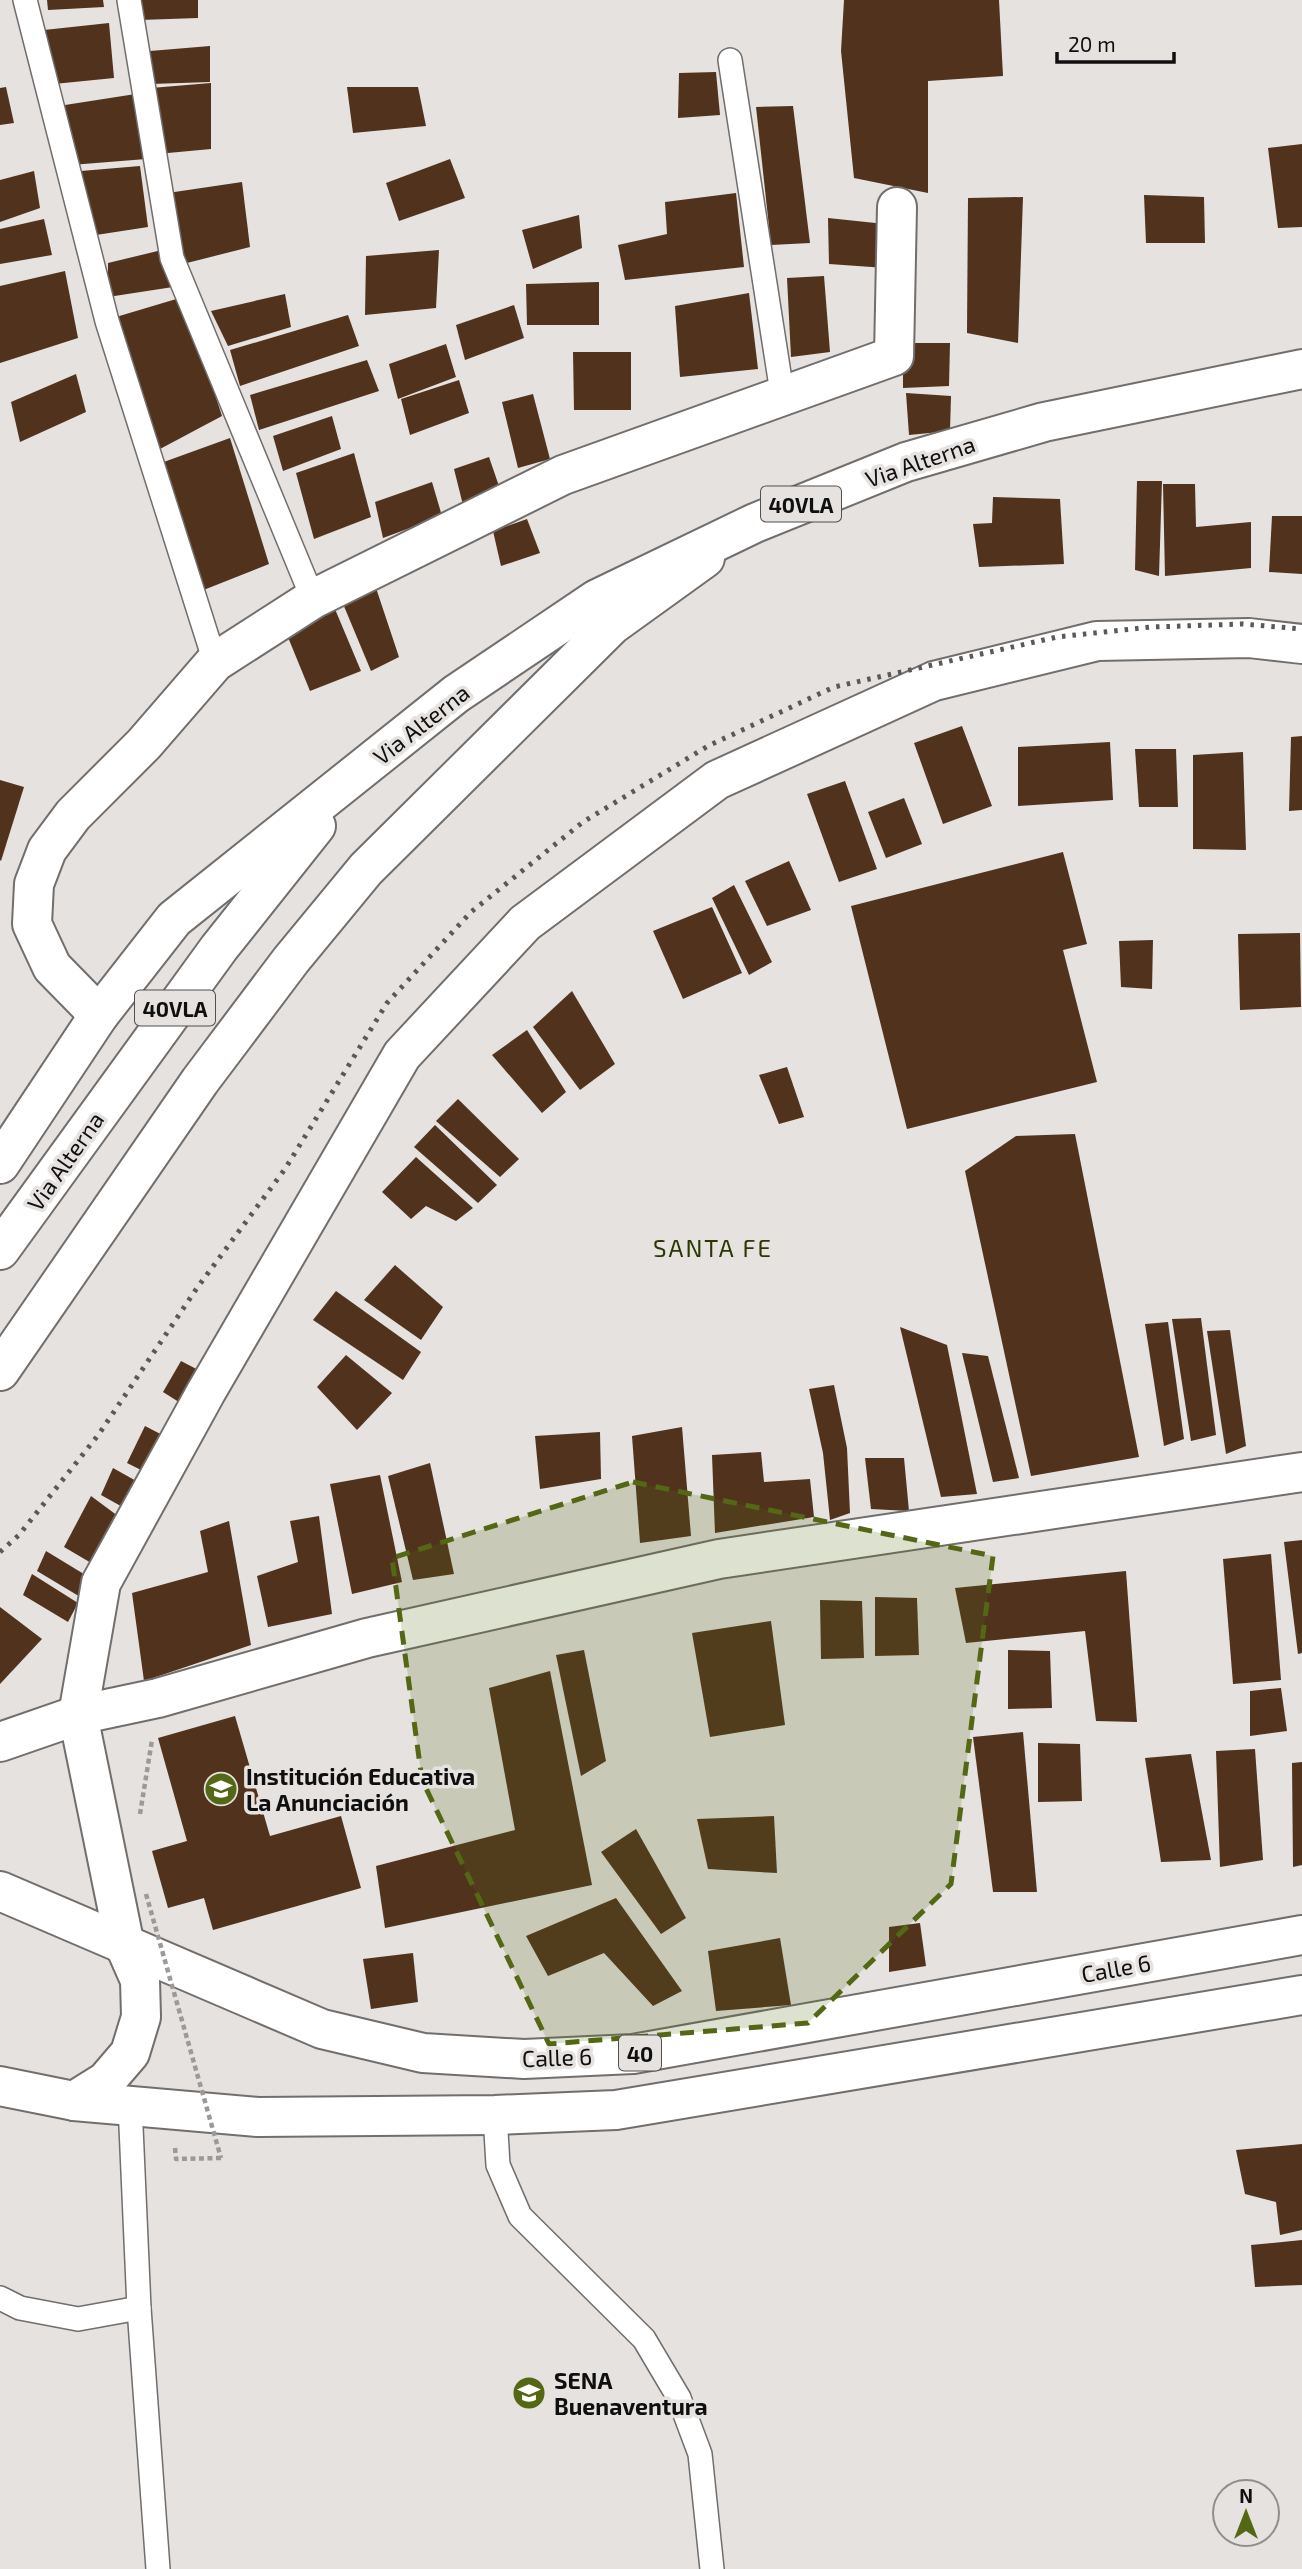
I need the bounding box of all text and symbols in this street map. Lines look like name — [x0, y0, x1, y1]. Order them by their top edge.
scale bar — [1057, 21, 1174, 65]
text: 20 m — [1068, 31, 1116, 56]
street label: Via Alterna — [861, 429, 979, 493]
road number: 40VLA — [761, 486, 841, 522]
street label: Via Alterna — [367, 678, 475, 770]
road number: 40VLA — [135, 990, 215, 1026]
street label: Via Alterna — [21, 1106, 109, 1216]
district label: SANTA FE — [653, 1233, 773, 1262]
place label: Institución Educativa La Anunciación — [246, 1762, 475, 1816]
school or university icon: Institución Educativa La Anunciación — [202, 1770, 240, 1808]
street label: Calle 6 — [1079, 1948, 1153, 1988]
road number: 40 — [619, 2036, 661, 2070]
street label: Calle 6 — [522, 2042, 592, 2072]
place label: SENA Buenaventura — [554, 2366, 708, 2420]
school or university icon: SENA Buenaventura — [510, 2374, 548, 2412]
north arrow — [1211, 2478, 1281, 2548]
text: N — [1239, 2484, 1253, 2507]

